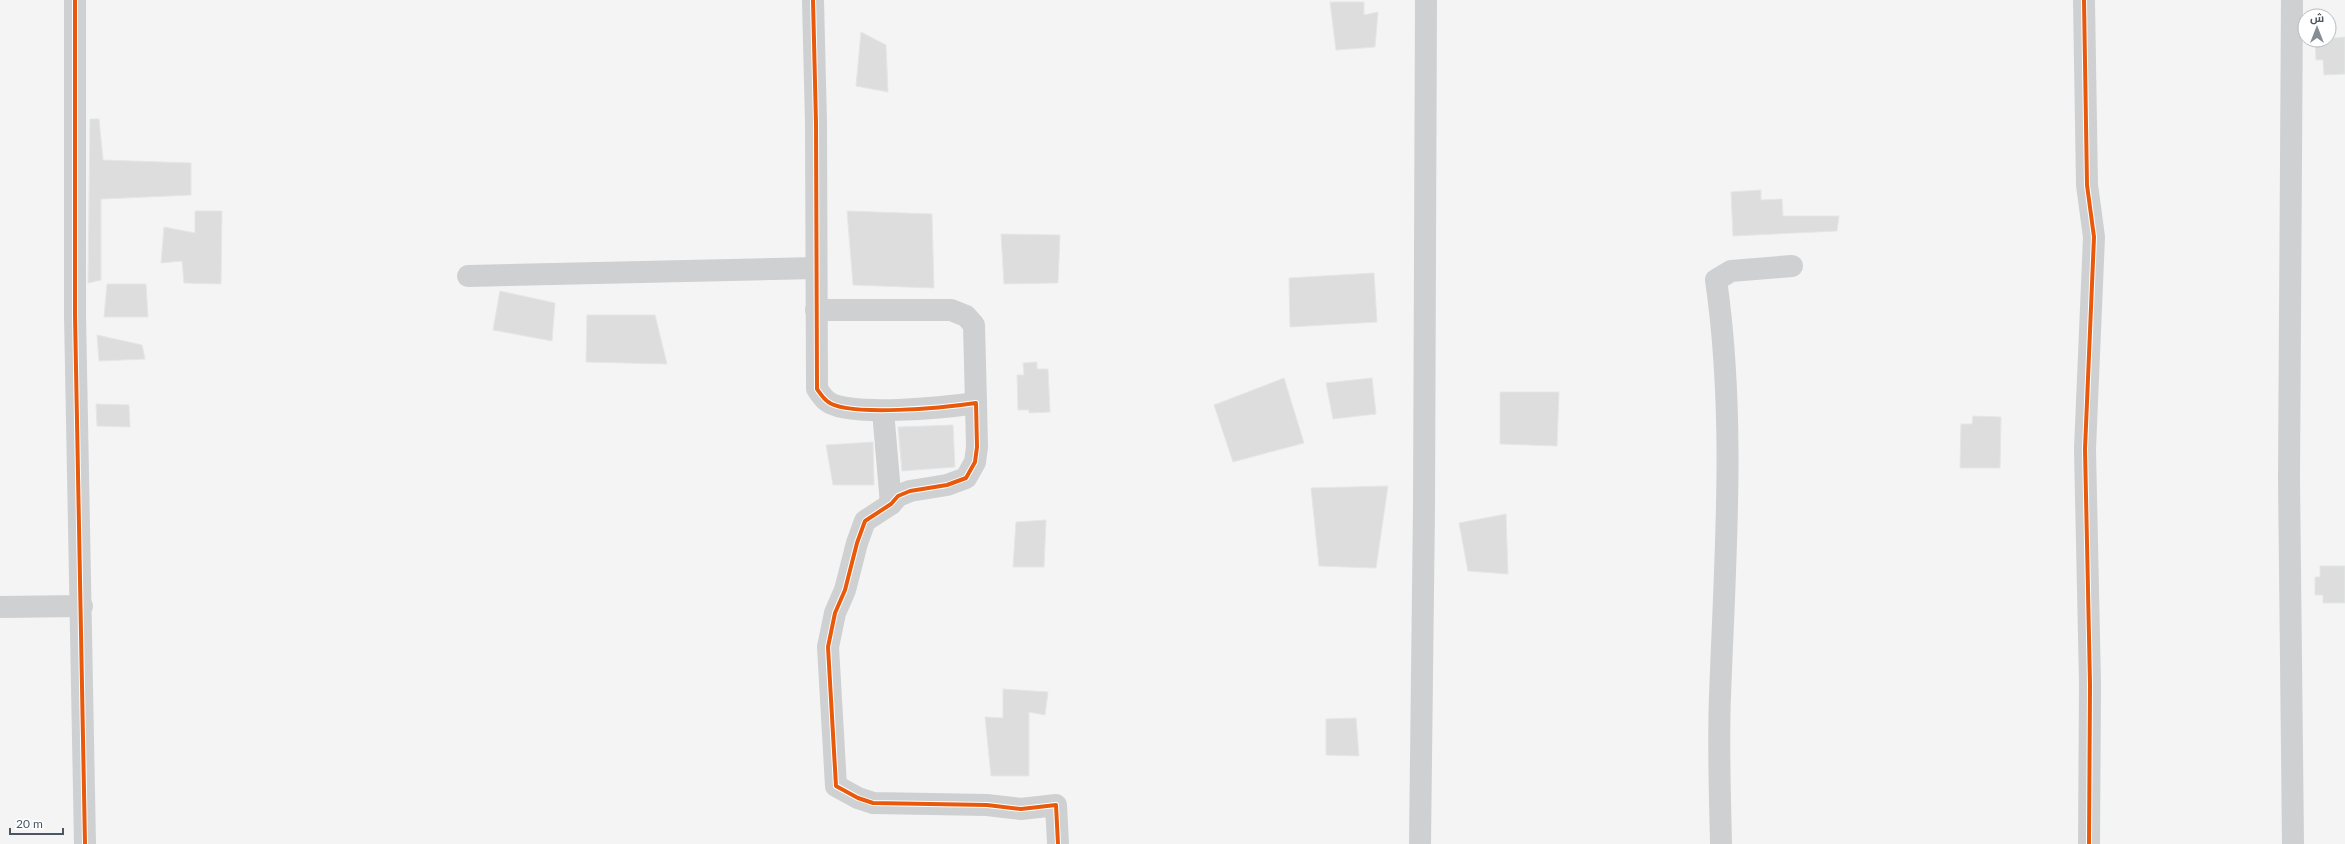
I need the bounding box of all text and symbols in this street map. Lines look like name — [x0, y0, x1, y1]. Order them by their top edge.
north arrow — [2297, 8, 2337, 48]
text: ش — [2310, 11, 2324, 25]
scale bar — [10, 810, 63, 836]
text: 20 m — [16, 816, 43, 831]

